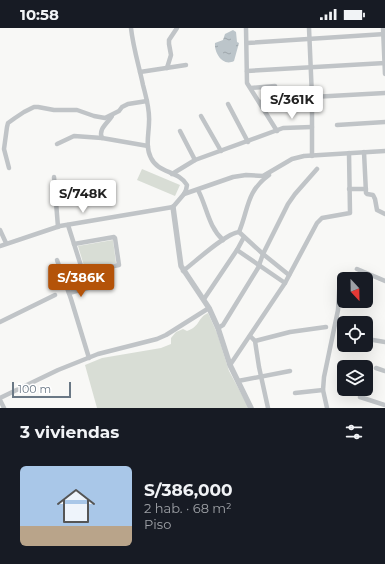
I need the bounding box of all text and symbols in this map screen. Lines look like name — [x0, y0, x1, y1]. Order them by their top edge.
text: 10:58 — [20, 5, 59, 24]
pin: S/361K — [259, 86, 325, 120]
text: S/361K — [270, 91, 314, 107]
pin: S/748K — [50, 180, 116, 214]
text: S/748K — [59, 185, 107, 201]
pin: S/386K — [48, 264, 114, 298]
text: S/386K — [57, 269, 105, 285]
north arrow — [337, 272, 373, 308]
map controls — [337, 272, 373, 396]
button: locate — [337, 316, 373, 352]
button: layers — [337, 360, 373, 396]
scale bar — [12, 380, 71, 399]
text: 100 m — [18, 382, 51, 396]
icon: filters — [343, 421, 365, 443]
text: 3 viviendas — [20, 422, 119, 442]
text: S/386,000 — [144, 480, 233, 500]
icon: home — [52, 482, 100, 530]
text: 2 hab. · 68 m² — [144, 500, 232, 516]
text: Piso — [144, 516, 171, 532]

